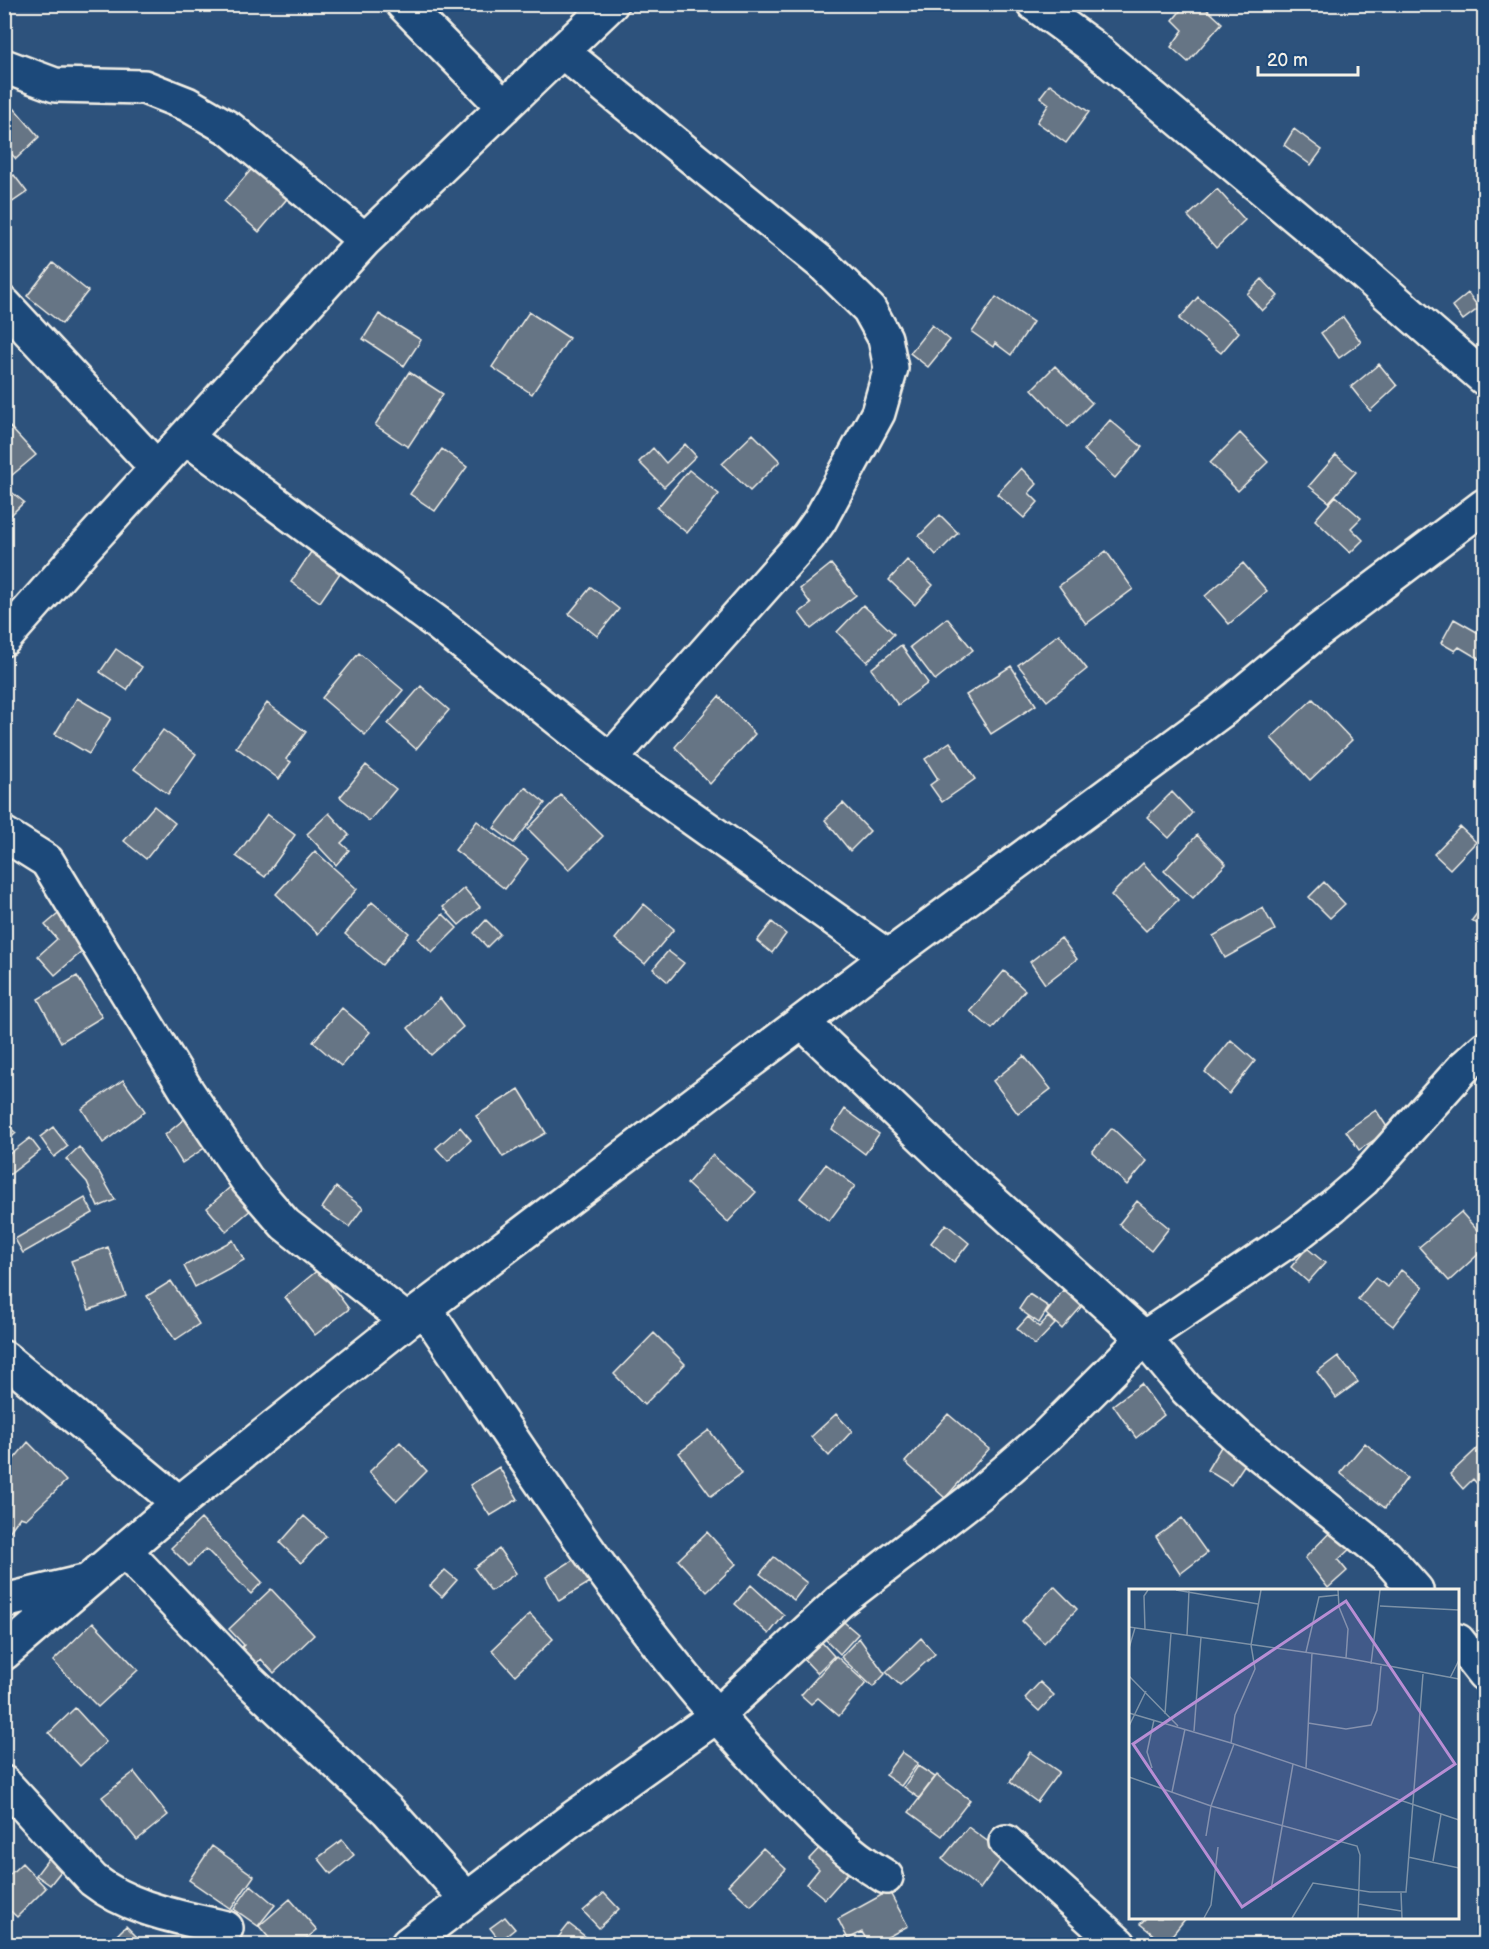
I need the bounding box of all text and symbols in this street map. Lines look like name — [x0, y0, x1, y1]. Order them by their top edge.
scale bar — [1258, 39, 1358, 77]
text: 20 m — [1267, 50, 1308, 71]
inset map — [1129, 1589, 1459, 1919]

